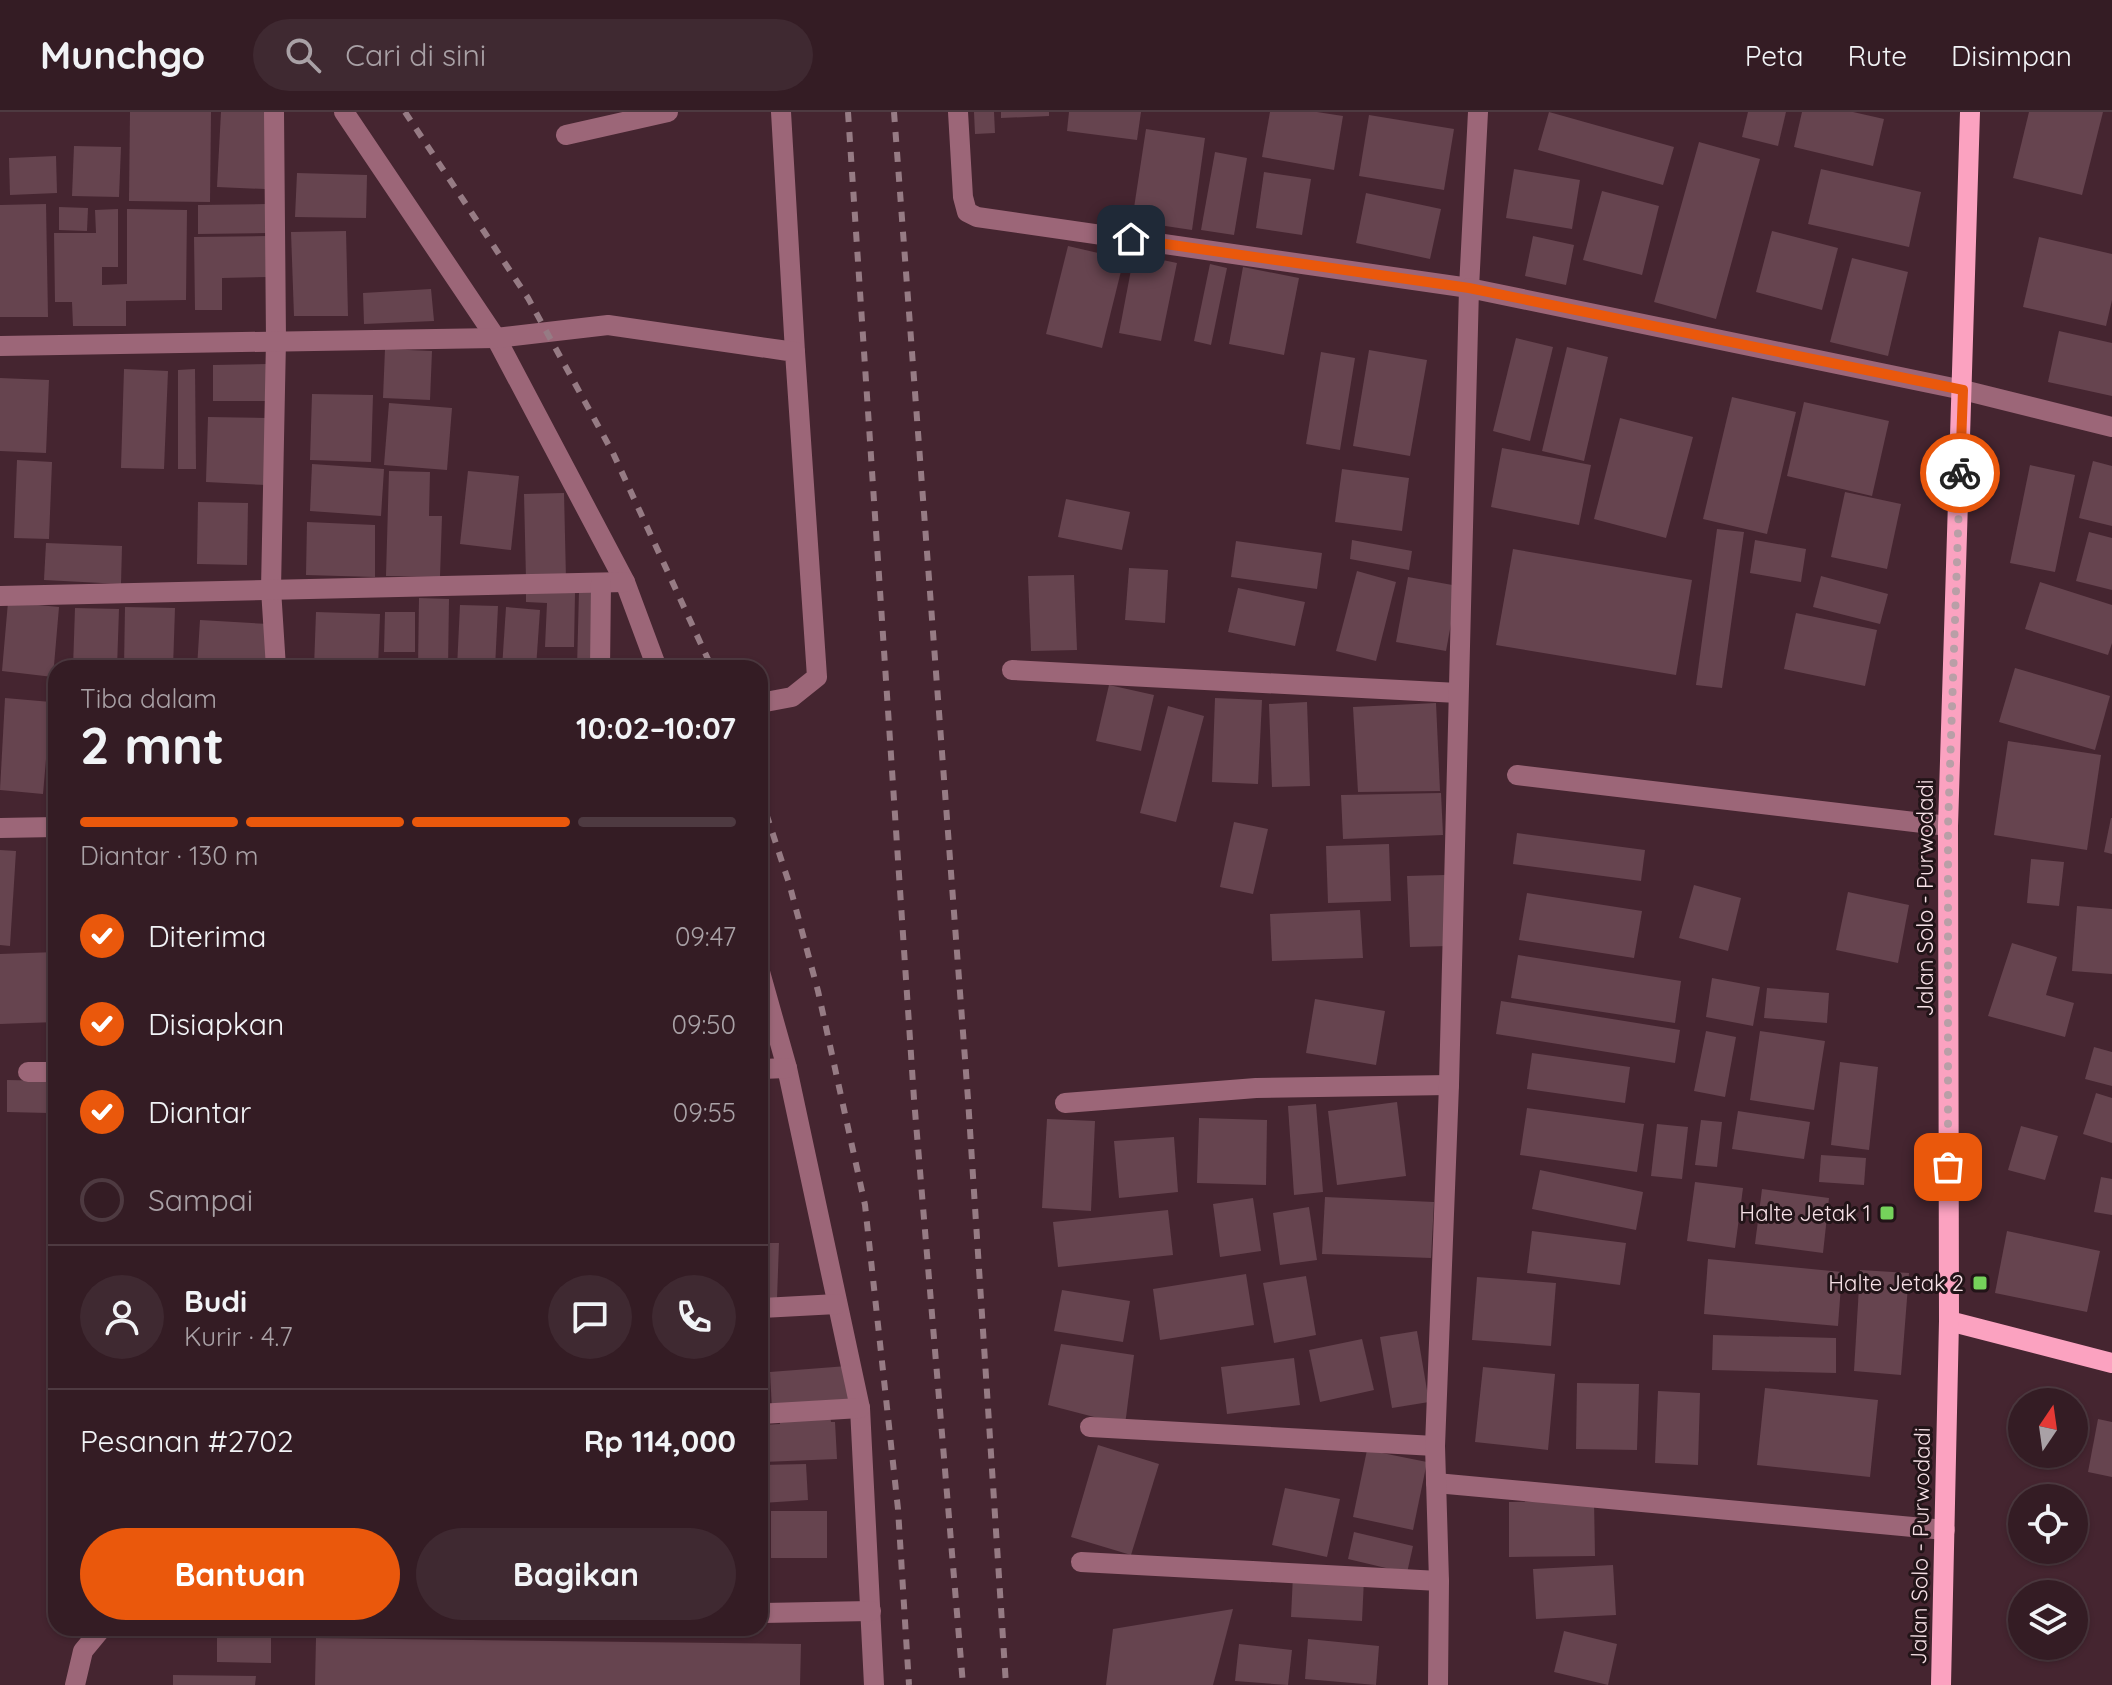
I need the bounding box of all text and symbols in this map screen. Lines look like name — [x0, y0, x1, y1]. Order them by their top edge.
search box — [253, 19, 813, 91]
text: Munchgo — [40, 31, 205, 79]
icon: search — [281, 33, 325, 77]
text: Cari di sini — [345, 36, 486, 74]
text: Peta — [1745, 38, 1804, 73]
text: Rute — [1848, 38, 1907, 73]
text: Disimpan — [1951, 38, 2072, 73]
pin — [1097, 205, 1165, 273]
icon: home — [1109, 217, 1153, 261]
courier — [1920, 433, 2000, 513]
icon: bike — [1938, 451, 1982, 495]
text: Tiba dalam — [80, 682, 217, 715]
text: 10:02–10:07 — [576, 709, 736, 747]
text: 2 mnt — [80, 712, 224, 777]
street label: Jalan Solo - Purwodadi — [1911, 779, 1939, 1017]
text: Diantar · 130 m — [80, 839, 258, 872]
icon: check — [80, 914, 124, 958]
text: Diterima — [148, 917, 266, 955]
text: 09:47 — [675, 920, 736, 953]
icon: check — [80, 1002, 124, 1046]
text: Disiapkan — [148, 1005, 284, 1043]
text: 09:50 — [672, 1008, 736, 1041]
icon: check — [80, 1090, 124, 1134]
text: Diantar — [148, 1093, 251, 1131]
text: 09:55 — [673, 1096, 736, 1129]
pin — [1914, 1133, 1982, 1201]
icon: bag — [1926, 1145, 1970, 1189]
text: Sampai — [148, 1181, 253, 1219]
place label: Halte Jetak 1 — [1739, 1199, 1871, 1227]
marker: Halte Jetak 1 — [1878, 1204, 1896, 1222]
place label: Halte Jetak 2 — [1828, 1269, 1964, 1297]
marker: Halte Jetak 2 — [1971, 1274, 1989, 1292]
button: person — [80, 1275, 164, 1359]
button: chat — [548, 1275, 632, 1359]
button: phone — [652, 1275, 736, 1359]
text: Budi — [184, 1282, 247, 1320]
text: Kurir · 4.7 — [184, 1320, 293, 1353]
north arrow — [2008, 1388, 2088, 1468]
map controls — [2008, 1388, 2088, 1660]
text: Pesanan #2702 — [80, 1422, 294, 1460]
text: Rp 114,000 — [584, 1422, 736, 1460]
street label: Jalan Solo - Purwodadi — [1904, 1427, 1936, 1665]
button: locate — [2008, 1484, 2088, 1564]
button: Bantuan — [80, 1528, 400, 1620]
button: Bagikan — [416, 1528, 736, 1620]
button: layers — [2008, 1580, 2088, 1660]

